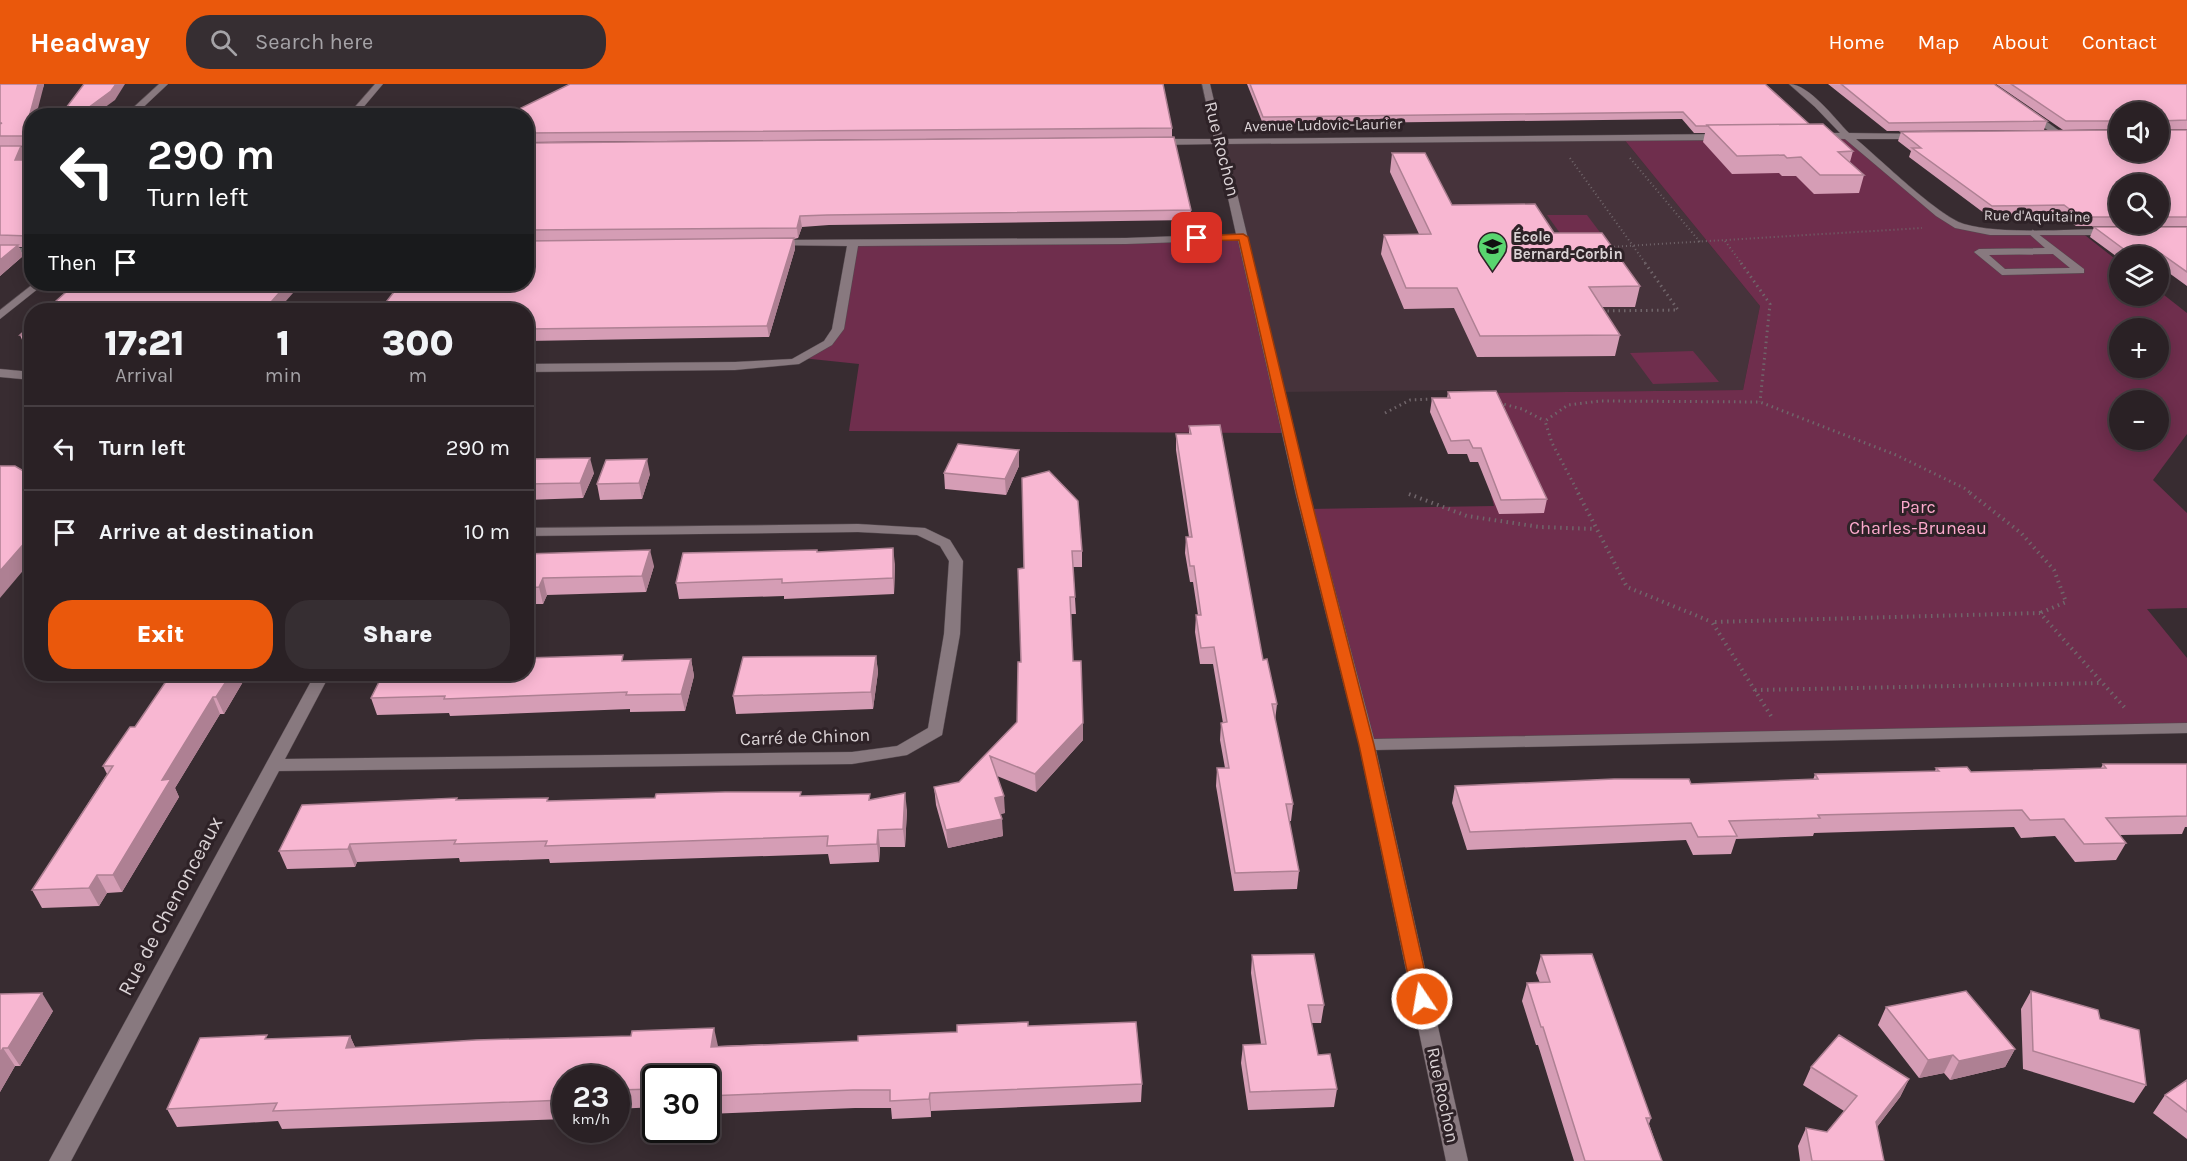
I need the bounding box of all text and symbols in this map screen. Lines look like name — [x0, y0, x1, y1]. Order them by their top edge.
search box — [186, 15, 606, 69]
text: Headway — [30, 26, 150, 59]
icon: search — [207, 26, 240, 59]
text: Search here — [255, 29, 373, 55]
text: Home — [1829, 30, 1885, 54]
text: Map — [1918, 30, 1959, 54]
text: About — [1992, 30, 2049, 54]
text: Contact — [2082, 30, 2157, 54]
street label: Rue Rochon — [1200, 99, 1244, 199]
map controls — [2109, 102, 2169, 450]
button: sound — [2109, 102, 2169, 162]
street label: Avenue Ludovic-Laurier — [1244, 115, 1403, 135]
text: 290 m — [147, 130, 275, 180]
icon: left — [48, 132, 126, 210]
button: search — [2109, 174, 2169, 234]
text: Turn left — [147, 181, 248, 213]
street label: Rue d'Aquitaine — [1984, 206, 2090, 226]
pin — [1171, 212, 1222, 263]
icon: arrive — [1180, 221, 1213, 254]
place label: École Bernard-Corbin — [1513, 227, 1623, 263]
school or university icon: École Bernard-Corbin — [1476, 230, 1508, 272]
icon: arrive — [109, 246, 142, 279]
button: layers — [2109, 246, 2169, 306]
text: Then — [48, 250, 97, 276]
button: + — [2109, 318, 2169, 378]
text: 17:21 — [104, 322, 185, 364]
text: 1 — [276, 322, 290, 364]
text: 300 — [382, 322, 454, 364]
text: Arrival — [115, 364, 174, 387]
text: min — [265, 364, 302, 387]
text: m — [408, 364, 427, 387]
button: − — [2109, 390, 2169, 450]
icon: left — [48, 432, 81, 465]
text: Turn left — [99, 435, 186, 461]
text: 290 m — [446, 435, 510, 461]
park label: Parc Charles-Bruneau — [1849, 496, 1987, 539]
icon: arrive — [48, 516, 81, 549]
text: Arrive at destination — [99, 519, 314, 545]
text: 10 m — [464, 519, 510, 545]
button: Exit — [48, 600, 273, 669]
button: Share — [285, 600, 510, 669]
street label: Carré de Chinon — [739, 724, 871, 750]
street label: Rue de Chenonceaux — [113, 812, 228, 1000]
position arrow — [1390, 967, 1454, 1031]
street label: Rue Rochon — [1422, 1045, 1464, 1145]
speed limit sign: 30 — [642, 1065, 720, 1143]
text: 23 — [573, 1079, 609, 1115]
text: km/h — [572, 1110, 610, 1128]

